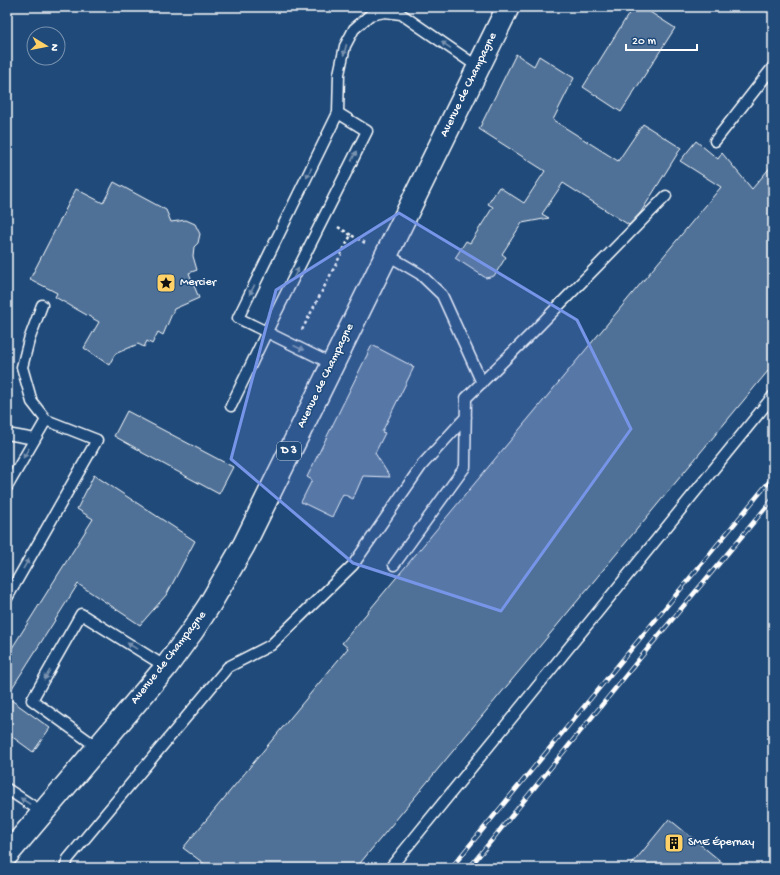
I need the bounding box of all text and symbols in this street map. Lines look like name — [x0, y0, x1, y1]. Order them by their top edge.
north arrow — [26, 26, 66, 66]
scale bar — [626, 26, 697, 52]
street label: Avenue de Champagne — [438, 30, 501, 139]
text: 20 m — [632, 35, 657, 49]
one-way arrow — [440, 41, 451, 49]
text: N — [47, 43, 60, 52]
one-way arrow — [342, 45, 348, 57]
one-way arrow — [351, 151, 358, 162]
one-way arrow — [306, 167, 312, 179]
one-way arrow — [293, 267, 299, 278]
place icon: Mercier — [155, 272, 177, 294]
place label: Mercier — [180, 276, 218, 290]
one-way arrow — [249, 284, 255, 296]
street label: Avenue de Champagne — [295, 321, 358, 430]
one-way arrow — [294, 345, 305, 351]
road number: D 3 — [277, 442, 301, 460]
one-way arrow — [23, 447, 30, 459]
one-way arrow — [23, 558, 30, 570]
street label: Avenue de Champagne — [128, 608, 210, 707]
one-way arrow — [127, 642, 137, 650]
one-way arrow — [43, 669, 50, 681]
one-way arrow — [20, 797, 30, 805]
building icon: SME Épernay — [663, 832, 685, 854]
place label: SME Épernay — [688, 836, 754, 850]

